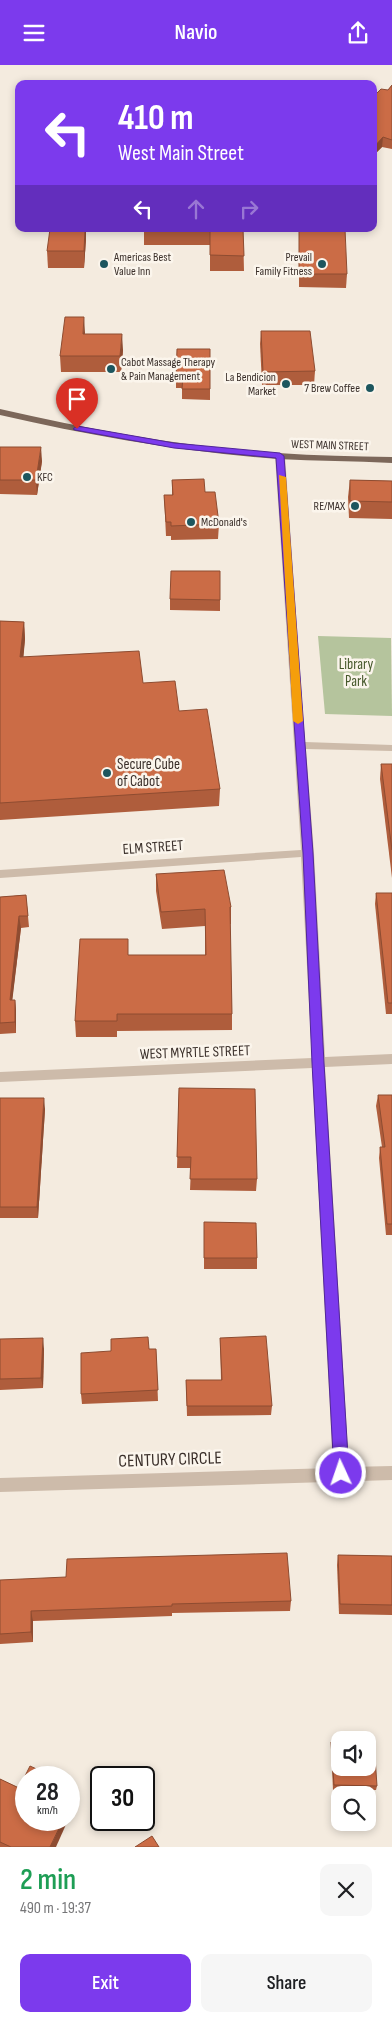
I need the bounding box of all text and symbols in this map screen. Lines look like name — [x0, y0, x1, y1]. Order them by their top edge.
icon: menu — [20, 19, 48, 47]
text: Navio — [175, 19, 217, 46]
icon: share — [344, 19, 372, 47]
text: 410 m — [118, 97, 193, 140]
icon: left — [35, 100, 100, 165]
text: West Main Street — [118, 140, 244, 167]
icon: left — [129, 195, 157, 223]
icon: ahead — [182, 195, 210, 223]
icon: right — [235, 195, 263, 223]
place label: Americas Best Value Inn — [113, 250, 172, 279]
place label: Prevail Family Fitness — [255, 250, 312, 279]
marker: Americas Best Value Inn — [98, 258, 110, 270]
marker: Prevail Family Fitness — [316, 258, 328, 270]
place label: Cabot Massage Therapy & Pain Management — [121, 355, 216, 384]
marker: Cabot Massage Therapy & Pain Management — [105, 363, 117, 375]
place label: La Bendicion Market — [225, 370, 276, 399]
pin — [56, 378, 98, 429]
marker: La Bendicion Market — [280, 378, 292, 390]
place label: 7 Brew Coffee — [304, 381, 360, 396]
marker: 7 Brew Coffee — [364, 382, 376, 394]
icon: arrive — [63, 385, 91, 413]
street label: WEST MAIN STREET — [291, 437, 369, 454]
place label: KFC — [37, 470, 53, 485]
marker: KFC — [21, 471, 33, 483]
place label: RE/MAX — [314, 499, 346, 514]
marker: RE/MAX — [349, 500, 361, 512]
place label: McDonald's — [201, 515, 247, 530]
marker: McDonald's — [185, 516, 197, 528]
park label: Library Park — [339, 655, 374, 691]
place label: Secure Cube of Cabot — [117, 755, 180, 791]
marker: Secure Cube of Cabot — [101, 767, 113, 779]
street label: ELM STREET — [122, 836, 184, 859]
street label: WEST MYRTLE STREET — [139, 1041, 251, 1064]
position arrow — [314, 1446, 366, 1498]
street label: CENTURY CIRCLE — [118, 1447, 222, 1472]
map controls — [331, 1731, 376, 1831]
button: sound — [331, 1731, 376, 1776]
speed limit sign: 30 — [90, 1766, 155, 1831]
text: 28 — [36, 1777, 59, 1808]
button: search — [331, 1786, 376, 1831]
text: km/h — [37, 1803, 58, 1818]
text: 2 min — [20, 1862, 76, 1898]
button: close — [320, 1864, 372, 1916]
text: 490 m · 19:37 — [20, 1899, 91, 1918]
button: Exit — [20, 1954, 191, 2012]
button: Share — [201, 1954, 372, 2012]

